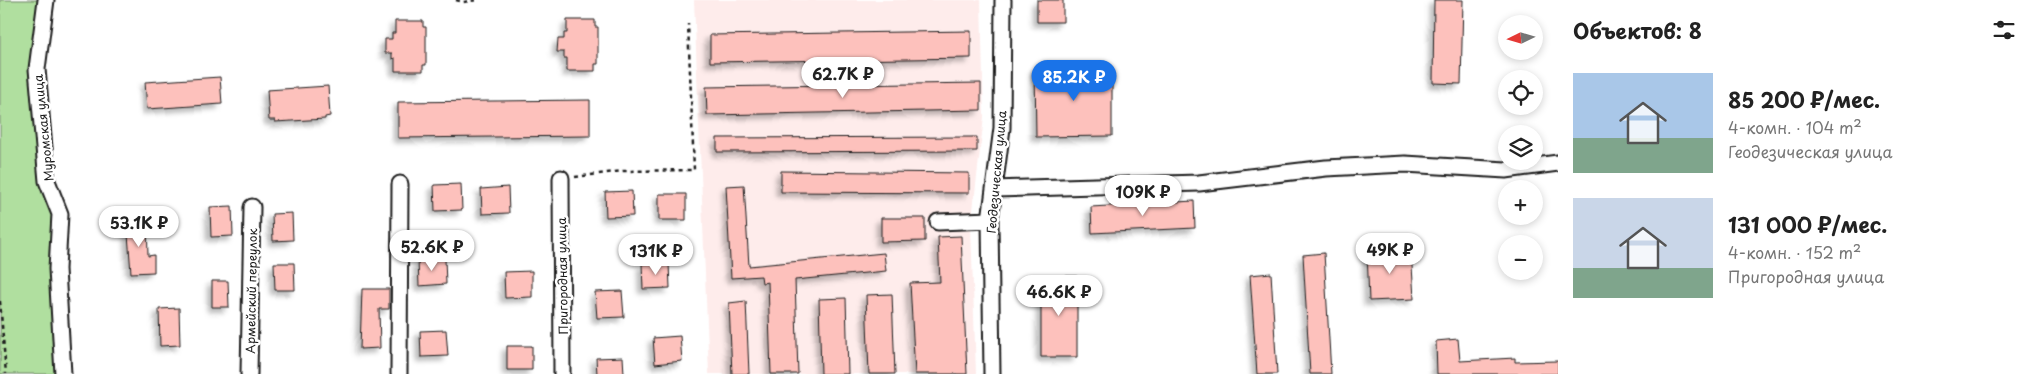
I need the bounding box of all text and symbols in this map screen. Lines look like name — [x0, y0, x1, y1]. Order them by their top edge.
text: Объектов: 8 — [1573, 14, 1702, 46]
north arrow — [1498, 15, 1542, 60]
map controls — [1498, 15, 1543, 280]
icon: filters — [1990, 16, 2018, 44]
pin: 62.7K ₽ — [797, 56, 889, 99]
pin: 85.2K ₽ — [1028, 59, 1120, 102]
text: 62.7K ₽ — [812, 61, 874, 85]
text: 85.2K ₽ — [1043, 64, 1105, 88]
button: locate — [1498, 70, 1543, 115]
street label: Муромская улица — [28, 73, 58, 182]
text: 85 200 ₽/мес. — [1728, 83, 1880, 115]
icon: home — [1613, 93, 1673, 153]
street label: Геодезическая улица — [982, 109, 1010, 234]
text: 4-комн. · 104 m² — [1728, 115, 1862, 139]
button: layers — [1498, 125, 1543, 170]
text: Геодезическая улица — [1728, 139, 1892, 163]
pin: 109K ₽ — [1102, 174, 1184, 217]
text: 109K ₽ — [1116, 179, 1170, 203]
button: + — [1498, 180, 1543, 225]
pin: 53.1K ₽ — [93, 206, 185, 248]
text: 131 000 ₽/мес. — [1728, 208, 1887, 240]
text: 53.1K ₽ — [110, 210, 168, 234]
street label: Пригородная улица — [552, 217, 572, 335]
icon: home — [1613, 218, 1673, 278]
street label: Армейский переулок — [241, 227, 261, 354]
pin: 52.6K ₽ — [386, 230, 478, 272]
pin: 49K ₽ — [1355, 232, 1425, 275]
text: 52.6K ₽ — [400, 234, 464, 258]
pin: 131K ₽ — [615, 234, 697, 276]
button: − — [1498, 235, 1543, 280]
text: 49K ₽ — [1367, 237, 1413, 261]
text: 131K ₽ — [629, 238, 683, 262]
text: 4-комн. · 152 m² — [1728, 240, 1861, 264]
text: Пригородная улица — [1728, 264, 1884, 288]
pin: 46.6K ₽ — [1013, 274, 1105, 317]
text: 46.6K ₽ — [1027, 279, 1091, 303]

